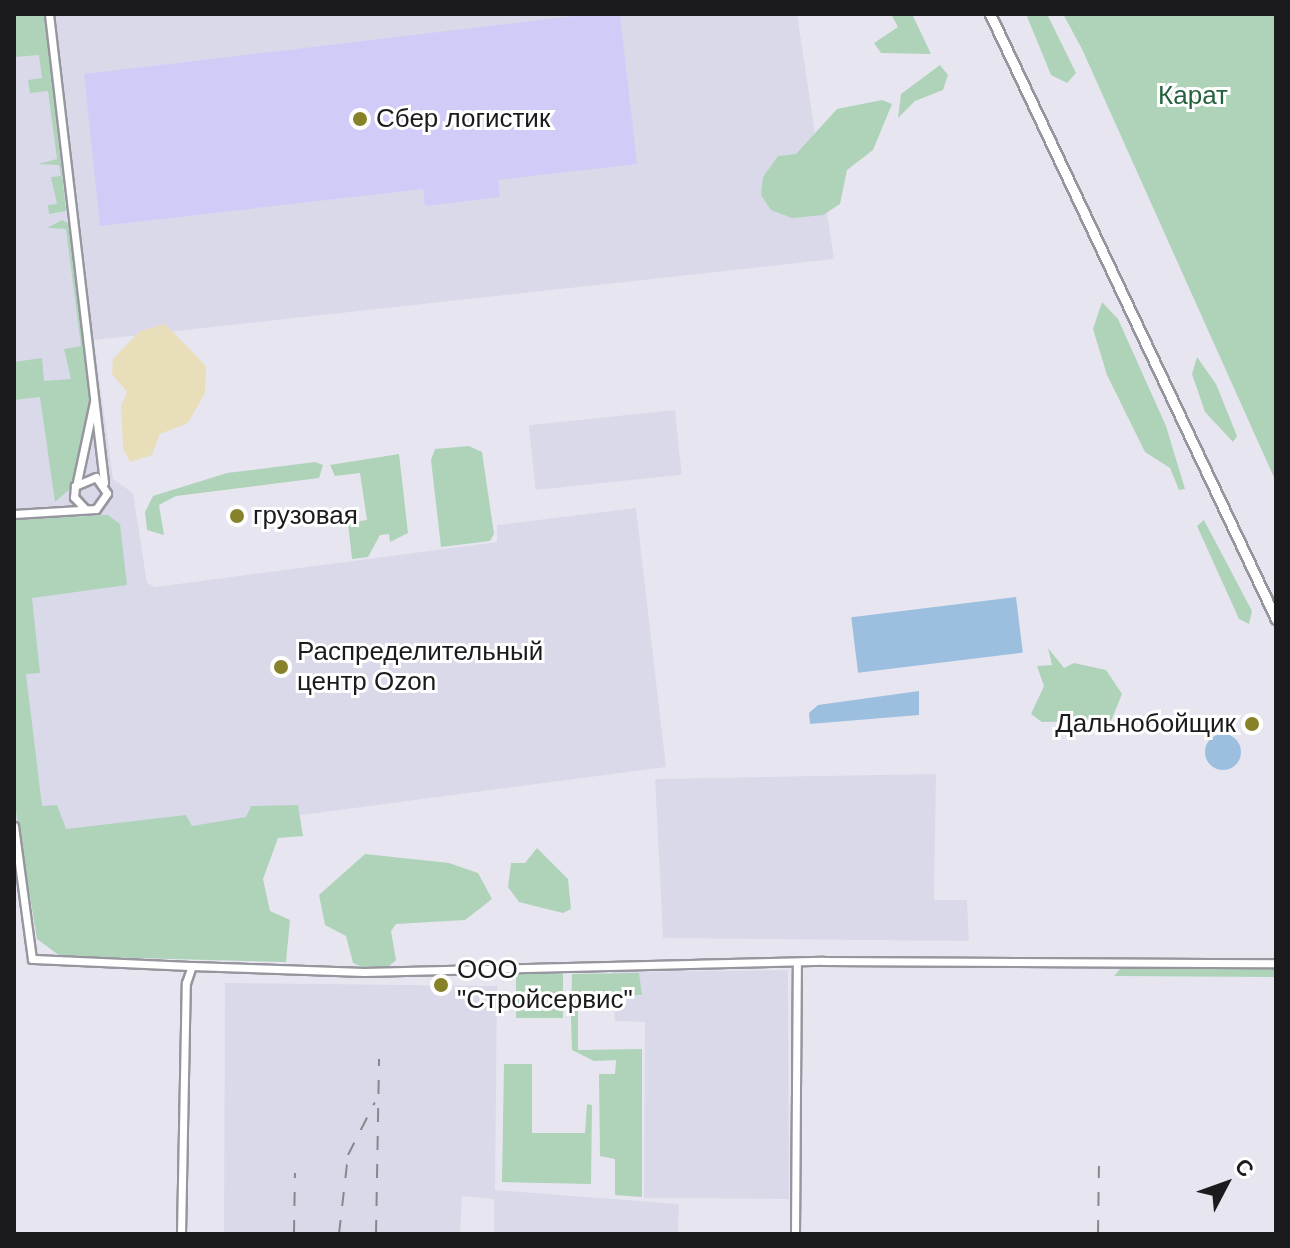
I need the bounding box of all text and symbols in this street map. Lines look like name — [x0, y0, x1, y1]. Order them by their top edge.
park label: Карат — [1158, 80, 1228, 112]
place label: Сбер логистик — [376, 103, 550, 135]
marker: Сбер логистик — [351, 110, 369, 128]
place label: грузовая — [253, 500, 358, 532]
marker: грузовая — [228, 507, 246, 525]
place label: Распределительный центр Ozon — [297, 636, 543, 698]
marker: Распределительный центр Ozon — [272, 658, 290, 676]
place label: Дальнобойщик — [1055, 708, 1236, 740]
marker: Дальнобойщик — [1243, 715, 1261, 733]
place label: ООО "Стройсервис" — [457, 954, 633, 1016]
marker: ООО "Стройсервис" — [432, 976, 450, 994]
north arrow — [1186, 1144, 1266, 1224]
text: С — [1230, 1154, 1259, 1182]

